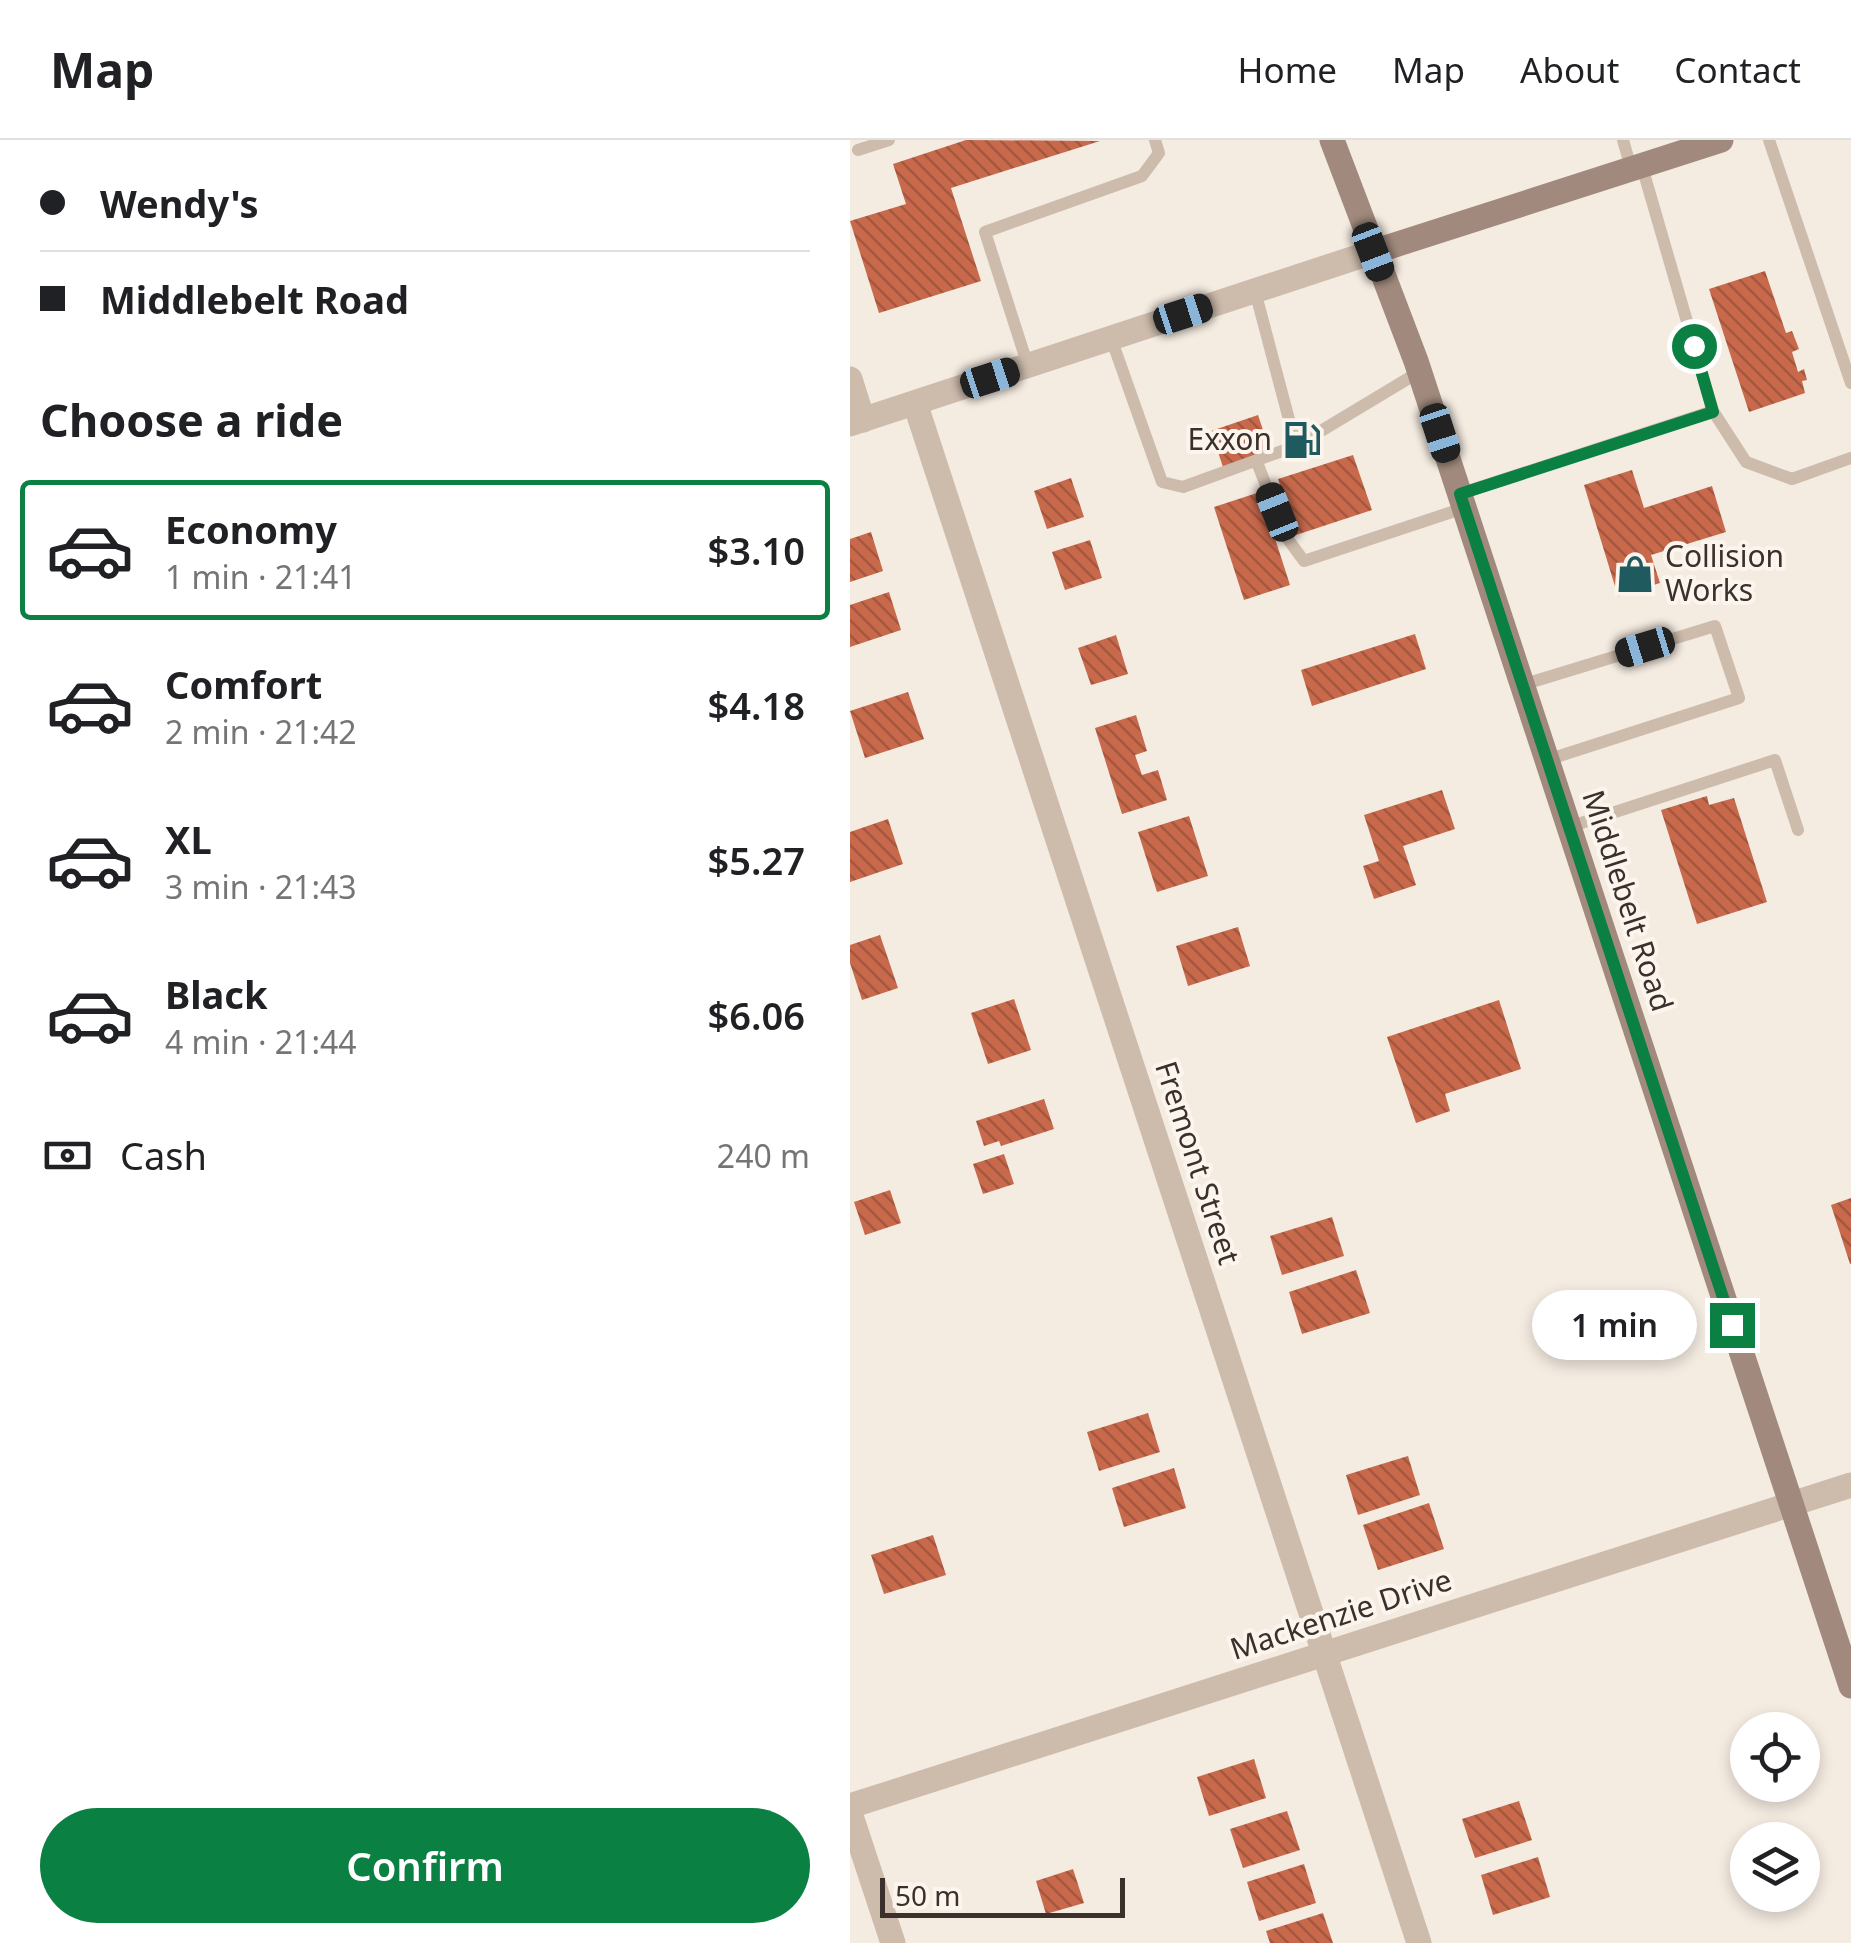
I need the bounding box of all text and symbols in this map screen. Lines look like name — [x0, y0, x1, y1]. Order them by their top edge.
text: Map — [50, 37, 154, 102]
text: Home — [1238, 46, 1337, 93]
text: Map — [1392, 46, 1465, 93]
text: About — [1520, 46, 1619, 93]
text: Contact — [1674, 46, 1801, 93]
text: Wendy's — [100, 177, 259, 229]
car — [1348, 219, 1398, 285]
text: Middlebelt Road — [100, 273, 409, 325]
car — [1150, 290, 1216, 338]
route start — [1672, 324, 1717, 369]
car — [957, 354, 1023, 402]
text: Choose a ride — [40, 389, 343, 450]
car — [1416, 400, 1464, 466]
place label: Exxon — [1187, 418, 1272, 459]
fuel station icon: Exxon — [1281, 419, 1323, 461]
car — [1252, 479, 1302, 545]
text: Economy — [165, 503, 337, 555]
icon: car — [45, 505, 135, 595]
text: $3.10 — [708, 524, 805, 576]
place label: Collision Works — [1665, 535, 1784, 610]
shop icon: Collision Works — [1614, 553, 1656, 595]
text: 1 min · 21:41 — [165, 555, 357, 598]
car — [1612, 624, 1678, 670]
text: Comfort — [165, 658, 322, 710]
icon: car — [45, 660, 135, 750]
text: $4.18 — [708, 679, 805, 731]
text: 2 min · 21:42 — [165, 710, 357, 753]
street label: Middlebelt Road — [1573, 785, 1684, 1016]
text: XL — [165, 813, 212, 865]
icon: car — [45, 815, 135, 905]
text: $5.27 — [708, 834, 805, 886]
text: 3 min · 21:43 — [165, 865, 357, 908]
text: Black — [165, 968, 268, 1020]
icon: car — [45, 970, 135, 1060]
text: $6.06 — [708, 989, 805, 1041]
text: 4 min · 21:44 — [165, 1020, 357, 1063]
street label: Fremont Street — [1146, 1056, 1251, 1270]
icon: cash — [40, 1128, 95, 1183]
text: Cash — [120, 1129, 207, 1181]
text: 240 m — [717, 1134, 810, 1177]
callout: 1 min — [1532, 1290, 1697, 1360]
text: 1 min — [1571, 1303, 1658, 1346]
route end — [1710, 1303, 1755, 1348]
street label: Mackenzie Drive — [1225, 1558, 1457, 1669]
map controls — [1730, 1712, 1820, 1912]
button: locate — [1730, 1712, 1820, 1802]
button: Confirm — [40, 1808, 810, 1923]
button: layers — [1730, 1822, 1820, 1912]
scale bar — [880, 1873, 1125, 1918]
text: 50 m — [895, 1876, 961, 1914]

